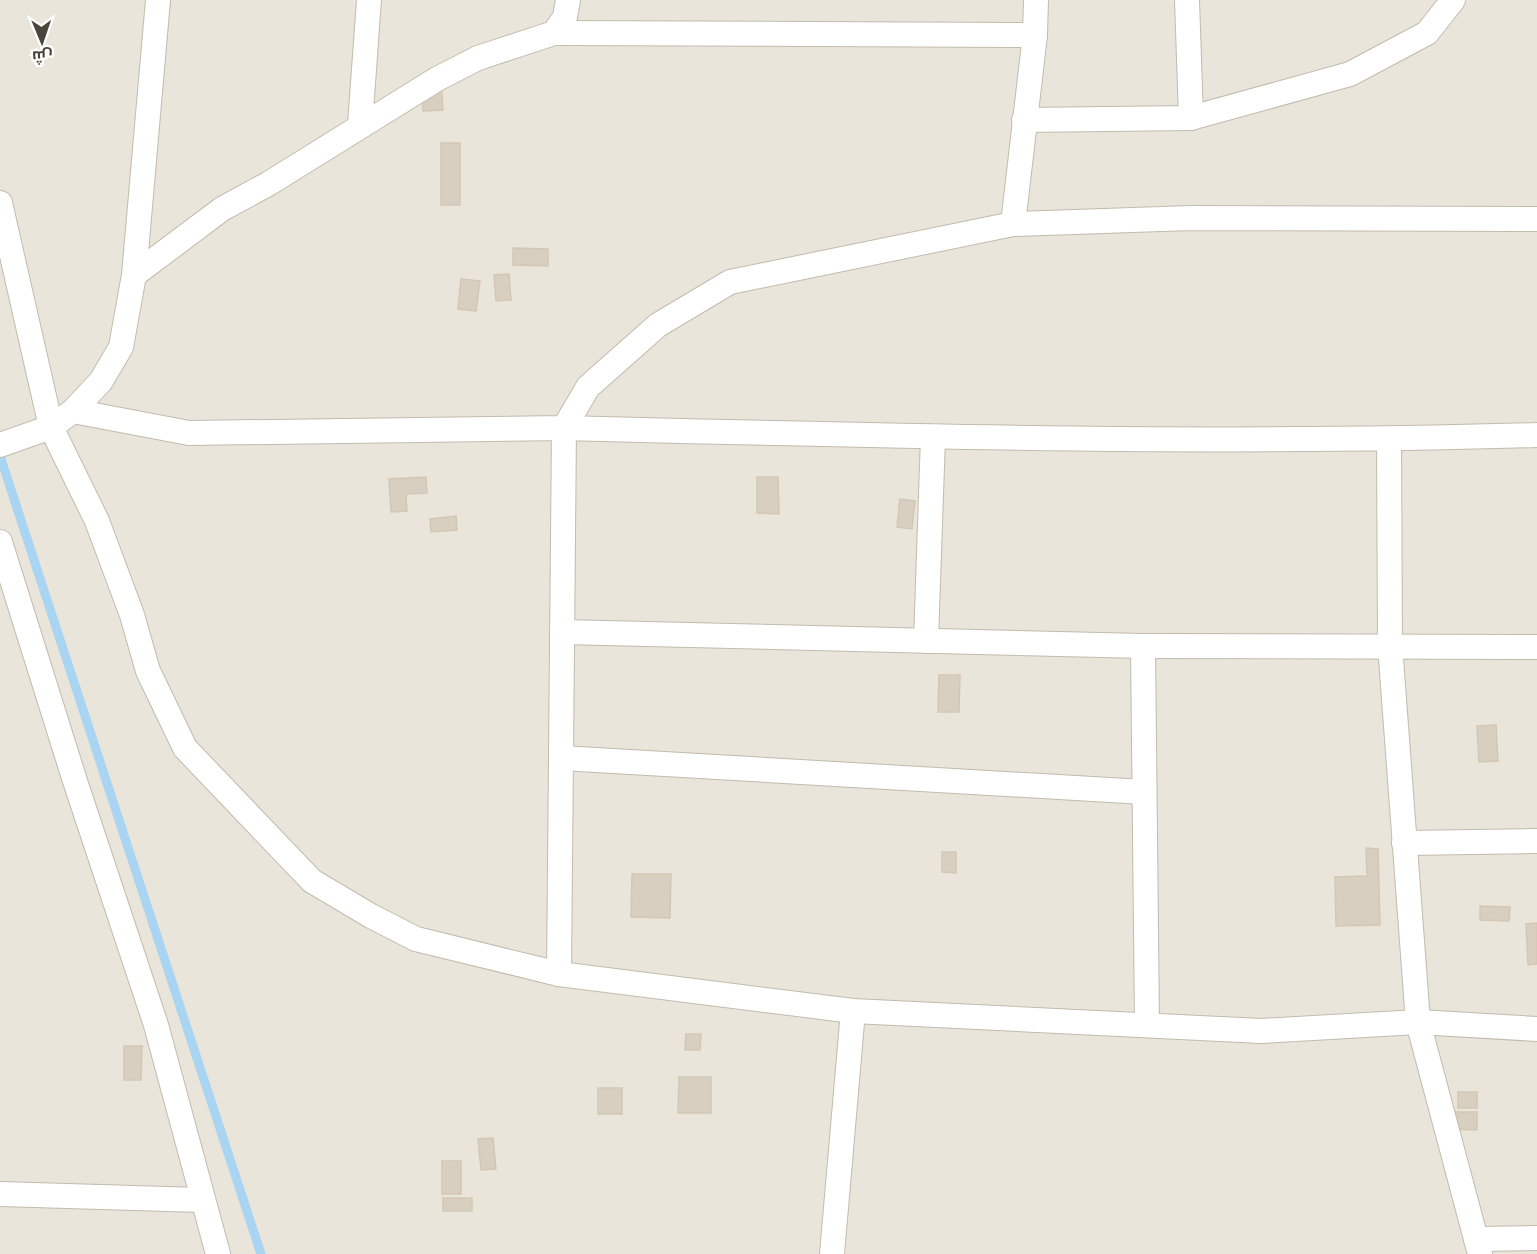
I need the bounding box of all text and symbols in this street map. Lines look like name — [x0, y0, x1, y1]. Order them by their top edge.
north arrow — [12, 12, 72, 72]
text: ش — [32, 45, 53, 67]

